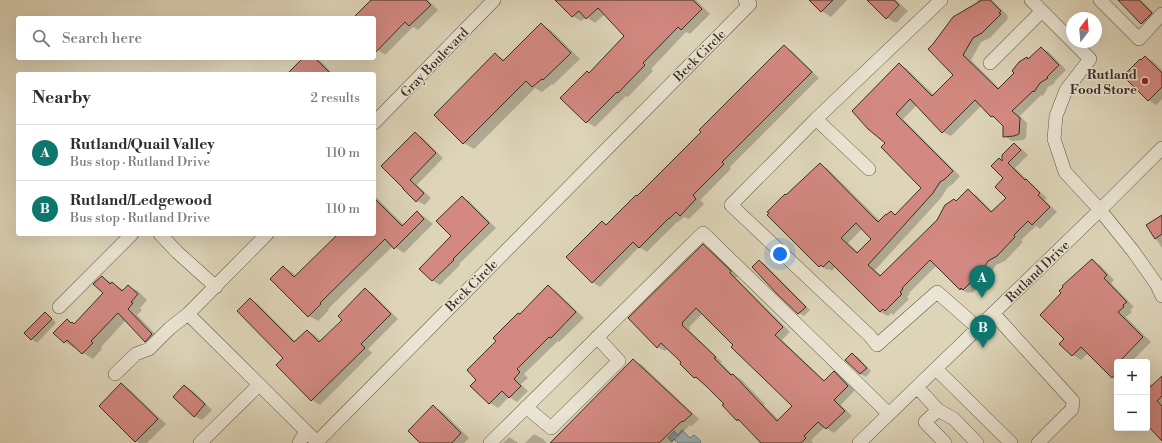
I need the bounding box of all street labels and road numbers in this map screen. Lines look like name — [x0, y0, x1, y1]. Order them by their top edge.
street label: Gray Boulevard — [397, 24, 472, 101]
street label: Beck Circle — [670, 26, 729, 86]
street label: Rutland Drive — [1002, 237, 1073, 306]
street label: Beck Circle — [442, 256, 501, 316]

